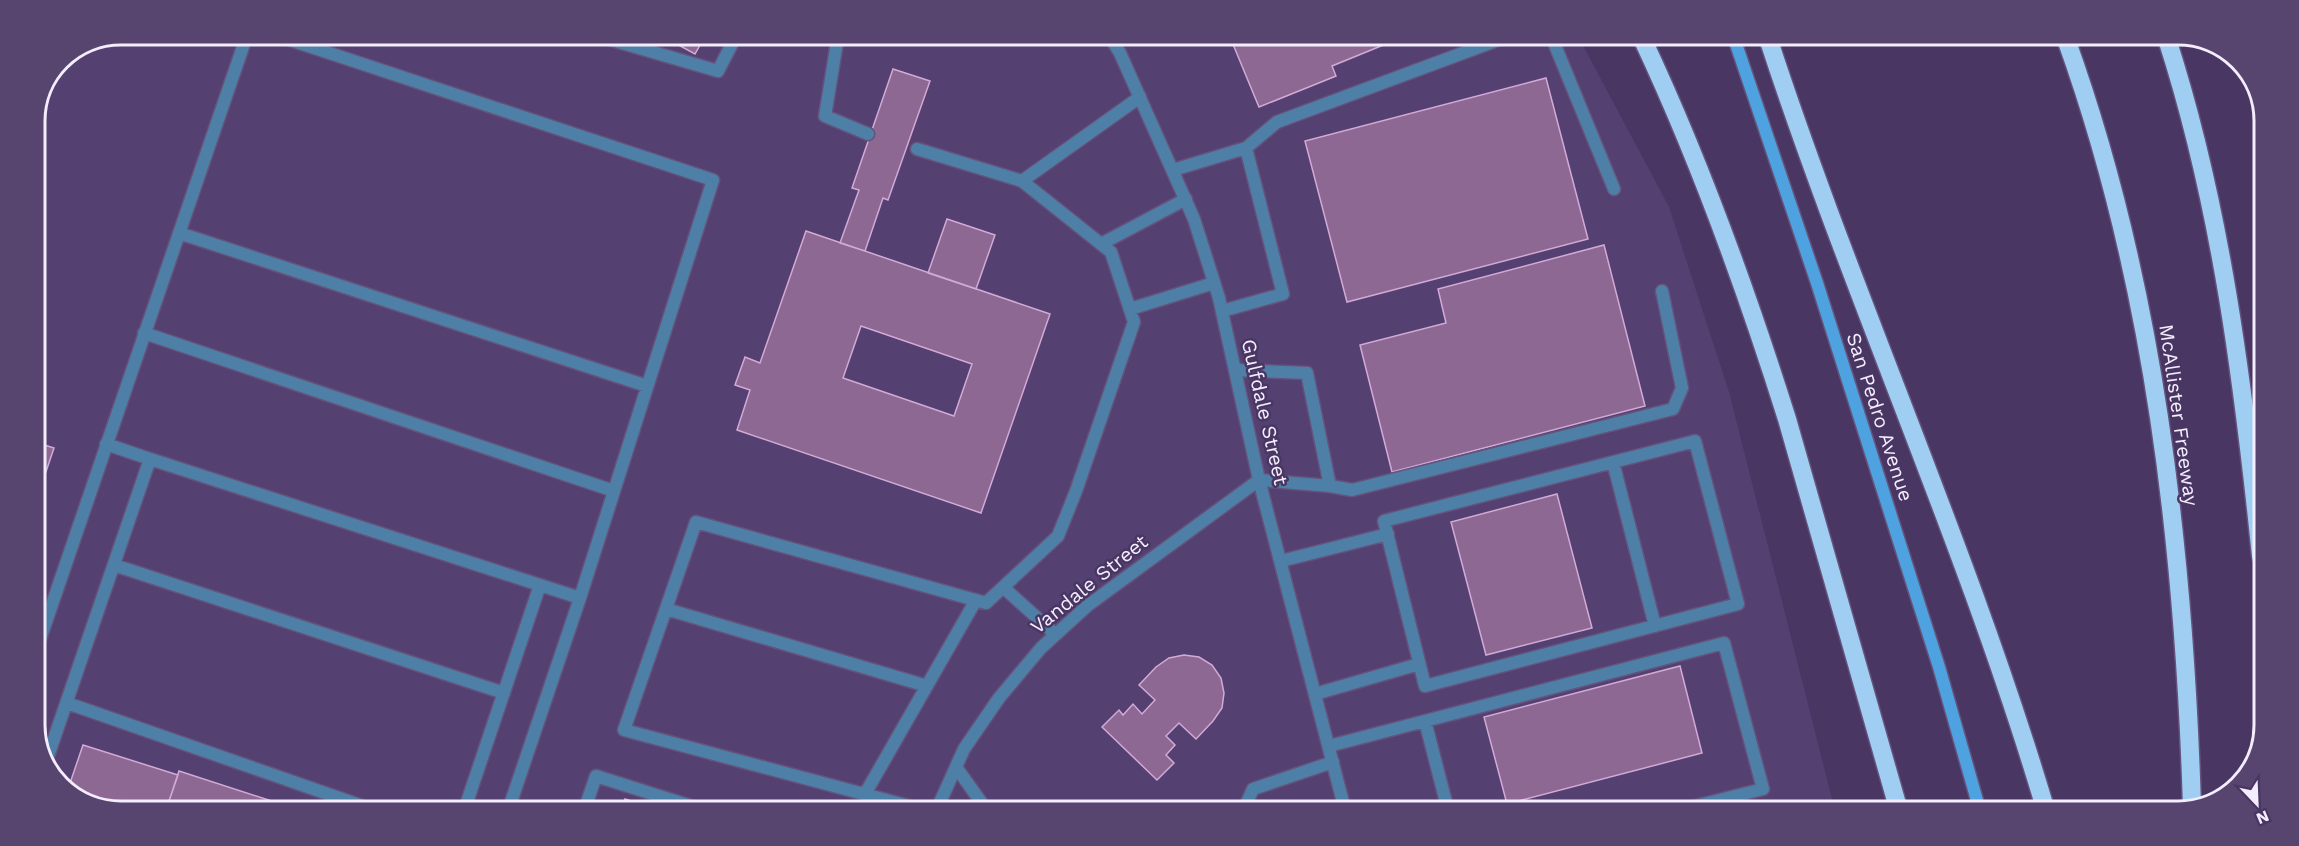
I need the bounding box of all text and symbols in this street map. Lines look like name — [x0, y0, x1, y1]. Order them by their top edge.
street label: McAllister Freeway — [2154, 322, 2204, 508]
street label: San Pedro Avenue — [1841, 330, 1919, 504]
street label: Gulfdale Street — [1237, 337, 1294, 488]
street label: Vandale Street — [1025, 529, 1153, 639]
north arrow — [2227, 774, 2287, 834]
text: N — [2253, 806, 2272, 828]

